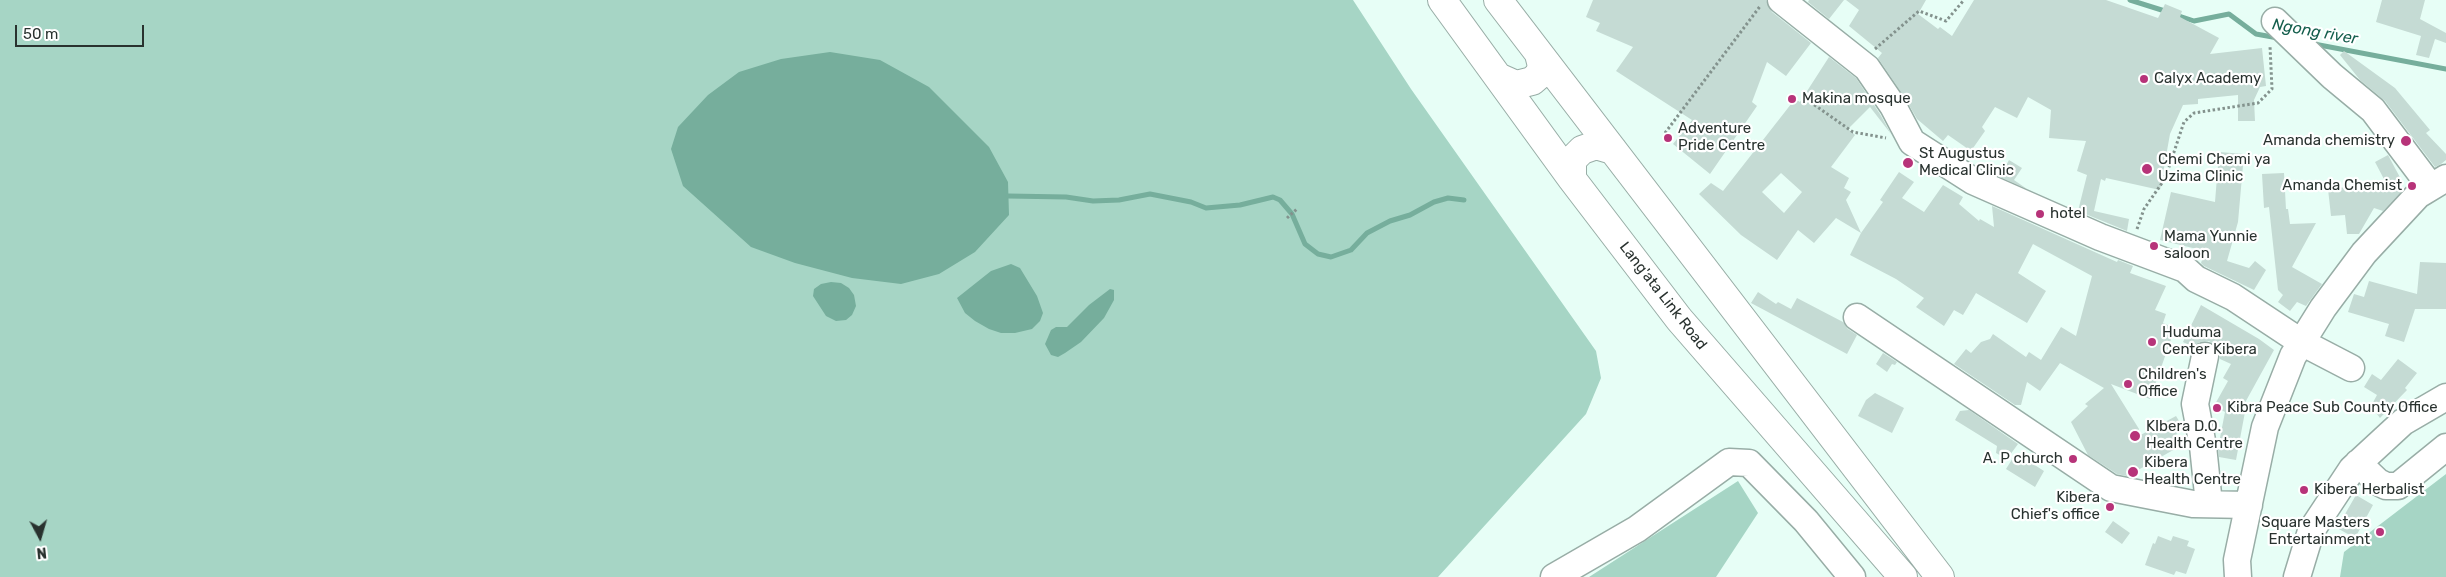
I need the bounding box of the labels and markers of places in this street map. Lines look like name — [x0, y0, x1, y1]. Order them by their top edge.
place label: Calyx Academy — [2154, 70, 2261, 88]
marker: Calyx Academy — [2138, 73, 2150, 85]
place label: Makina mosque — [1802, 90, 1911, 108]
marker: Makina mosque — [1786, 93, 1798, 105]
place label: Adventure Pride Centre — [1678, 120, 1765, 155]
marker: Adventure Pride Centre — [1662, 132, 1674, 144]
place label: Amanda chemistry — [2263, 132, 2395, 150]
marker: Amanda chemistry — [2399, 134, 2413, 148]
place label: St Augustus Medical Clinic — [1919, 145, 2014, 180]
place label: Chemi Chemi ya Uzima Clinic — [2158, 151, 2271, 186]
marker: St Augustus Medical Clinic — [1901, 156, 1915, 170]
marker: Chemi Chemi ya Uzima Clinic — [2140, 162, 2154, 176]
place label: Amanda Chemist — [2282, 177, 2402, 195]
marker: Amanda Chemist — [2406, 180, 2418, 192]
place label: hotel — [2050, 205, 2086, 223]
marker: hotel — [2034, 208, 2046, 220]
place label: Mama Yunnie saloon — [2164, 228, 2257, 263]
marker: Mama Yunnie saloon — [2148, 240, 2160, 252]
place label: Huduma Center Kibera — [2162, 324, 2257, 359]
marker: Huduma Center Kibera — [2146, 336, 2158, 348]
place label: Children's Office — [2138, 366, 2207, 401]
marker: Children's Office — [2122, 378, 2134, 390]
place label: Kibra Peace Sub County Office — [2227, 399, 2438, 417]
marker: Kibra Peace Sub County Office — [2211, 402, 2223, 414]
place label: KIbera D.O. Health Centre — [2146, 418, 2243, 453]
marker: KIbera D.O. Health Centre — [2128, 429, 2142, 443]
place label: A. P church — [1983, 450, 2063, 468]
marker: A. P church — [2067, 453, 2079, 465]
place label: Kibera Health Centre — [2144, 454, 2241, 489]
marker: Kibera Health Centre — [2126, 465, 2140, 479]
place label: Kibera Herbalist — [2314, 481, 2424, 499]
marker: Kibera Herbalist — [2298, 484, 2310, 496]
place label: Kibera Chief's office — [2011, 489, 2100, 524]
marker: Kibera Chief's office — [2104, 501, 2116, 513]
place label: Square Masters Entertainment — [2261, 514, 2370, 549]
marker: Square Masters Entertainment — [2374, 526, 2386, 538]

